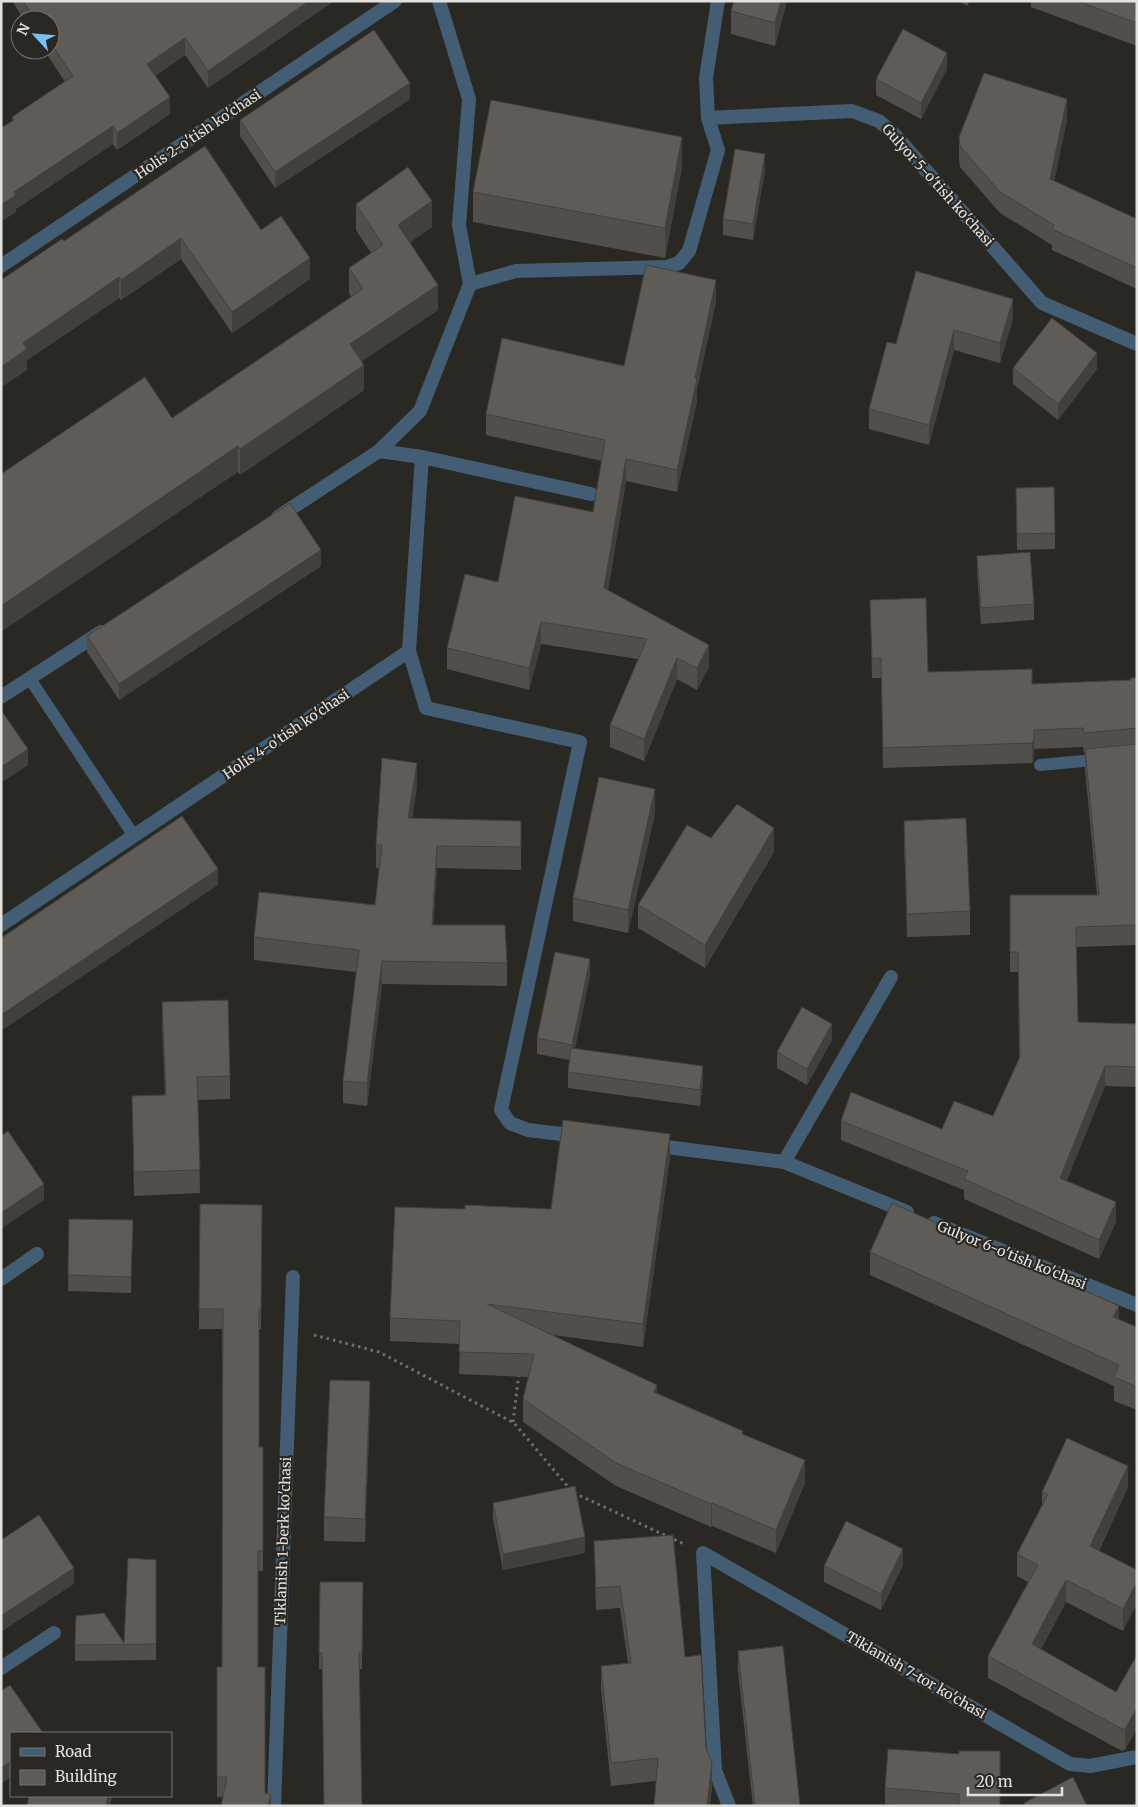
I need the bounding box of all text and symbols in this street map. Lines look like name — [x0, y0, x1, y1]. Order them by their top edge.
north arrow — [10, 10, 60, 60]
text: N — [13, 20, 34, 38]
street label: Holis 2-o'tish ko'chasi — [132, 85, 265, 183]
street label: Gulyor 5-o'tish ko'chasi — [878, 120, 998, 250]
street label: Holis 4-o'tish ko'chasi — [219, 685, 353, 783]
street label: Gulyor 6-o'tish ko'chasi — [935, 1217, 1090, 1293]
street label: Tiklanish 1-berk ko'chasi — [271, 1456, 295, 1626]
street label: Tiklanish 7-tor ko'chasi — [843, 1627, 990, 1723]
legend — [10, 1732, 172, 1797]
text: Road — [55, 1742, 91, 1761]
scale bar — [968, 1764, 1062, 1796]
text: Building — [55, 1767, 117, 1786]
text: 20 m — [976, 1772, 1013, 1791]

